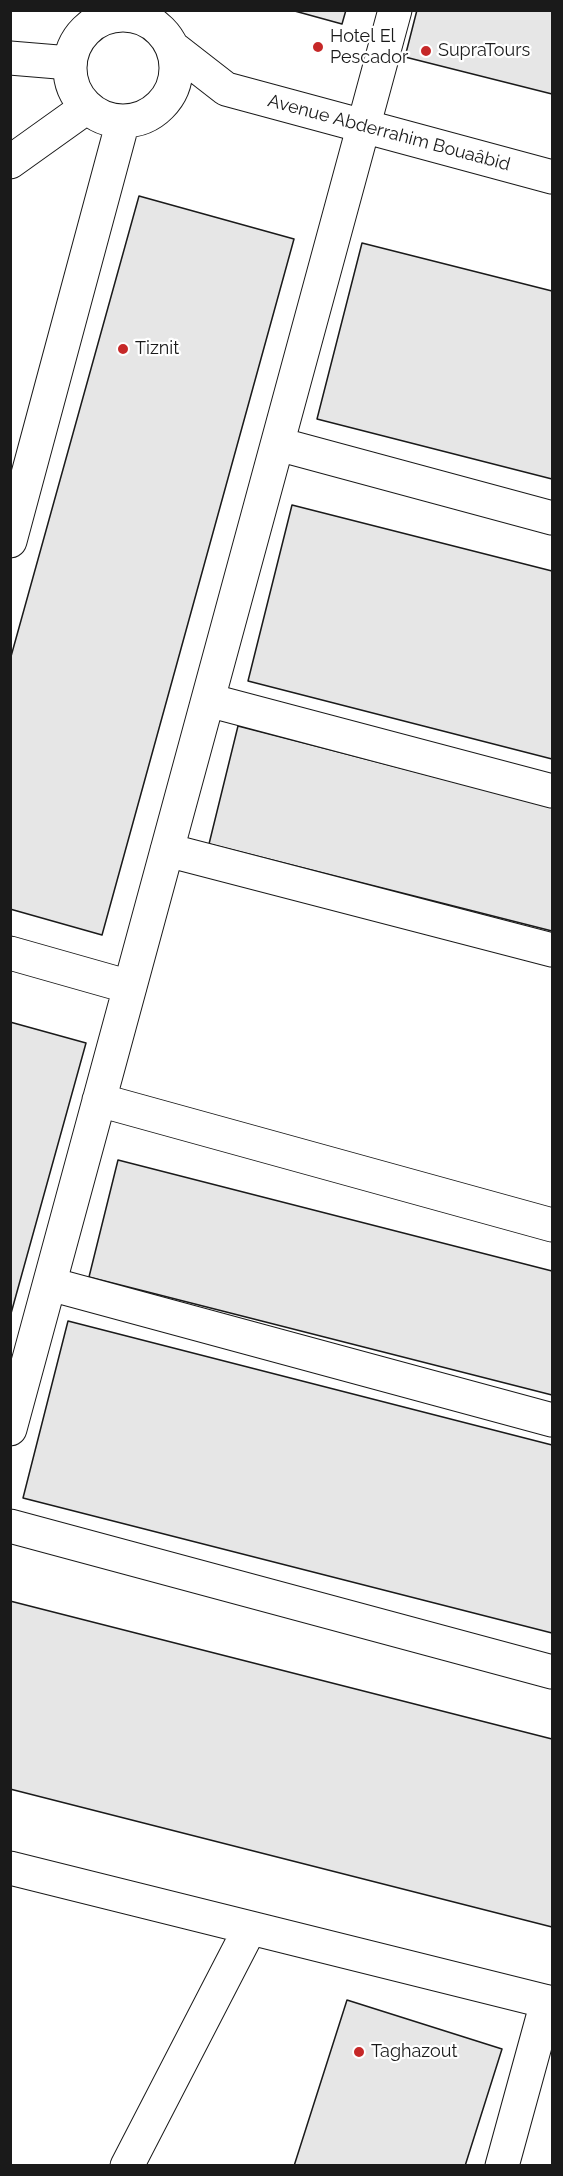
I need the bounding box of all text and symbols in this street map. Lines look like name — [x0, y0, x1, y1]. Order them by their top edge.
place label: Hotel El Pescador — [330, 26, 408, 68]
marker: Hotel El Pescador — [311, 40, 325, 54]
place label: SupraTours — [438, 40, 530, 62]
marker: SupraTours — [419, 44, 433, 58]
street label: Avenue Abderrahim Bouaâbid — [265, 90, 513, 176]
place label: Tiznit — [135, 338, 179, 360]
marker: Tiznit — [116, 342, 130, 356]
place label: Taghazout — [371, 2041, 457, 2063]
marker: Taghazout — [352, 2045, 366, 2059]

